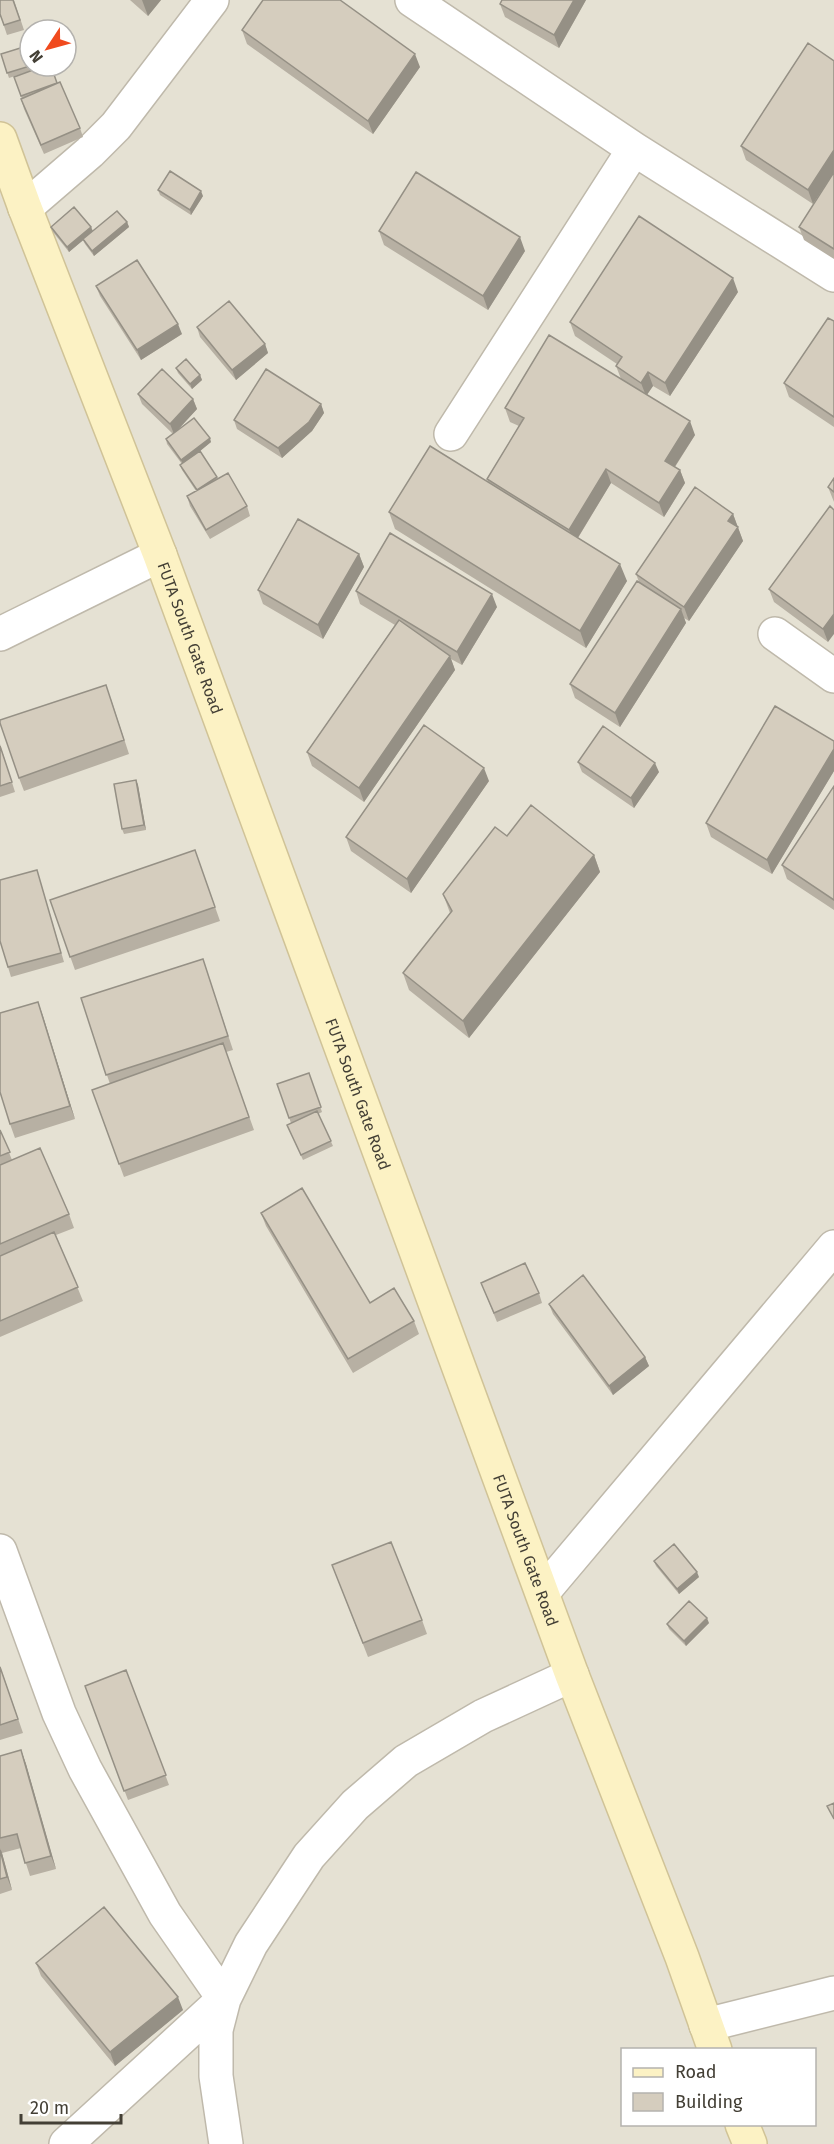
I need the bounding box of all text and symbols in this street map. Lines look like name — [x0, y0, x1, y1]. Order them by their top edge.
north arrow — [18, 18, 78, 78]
text: N — [25, 47, 47, 66]
street label: FUTA South Gate Road — [153, 559, 227, 717]
street label: FUTA South Gate Road — [321, 1016, 394, 1173]
street label: FUTA South Gate Road — [489, 1472, 562, 1629]
legend — [621, 2048, 816, 2126]
text: Road — [675, 2061, 717, 2083]
scale bar — [21, 2087, 122, 2125]
text: Building — [675, 2091, 743, 2113]
text: 20 m — [30, 2097, 69, 2119]

